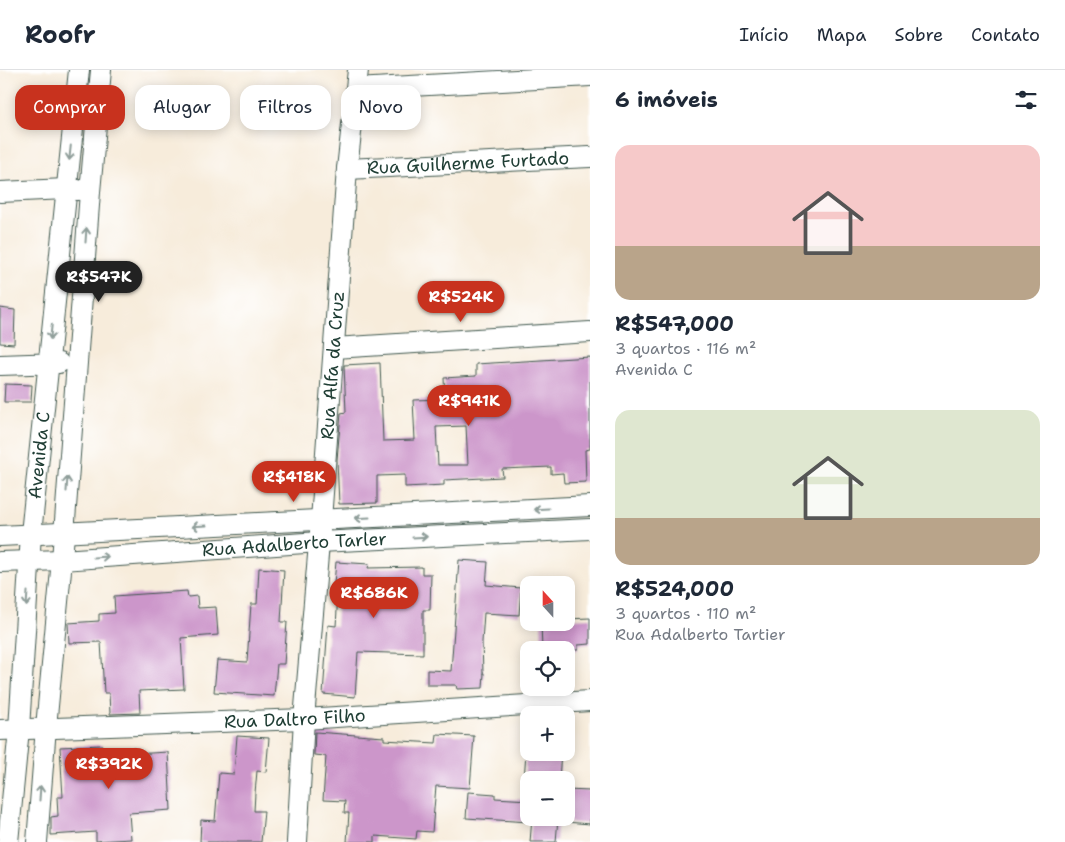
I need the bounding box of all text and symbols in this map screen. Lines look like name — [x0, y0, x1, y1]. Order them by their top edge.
text: Roofr — [25, 19, 96, 51]
text: Início — [739, 23, 789, 47]
text: Mapa — [817, 23, 866, 47]
text: Sobre — [894, 23, 943, 47]
text: Contato — [971, 23, 1040, 47]
chip: Comprar — [15, 85, 125, 130]
chip: Alugar — [135, 85, 230, 130]
chip: Filtros — [240, 85, 331, 130]
chip: Novo — [341, 85, 421, 130]
text: 6 imóveis — [615, 86, 718, 114]
icon: filters — [1012, 86, 1040, 114]
one-way arrow — [65, 145, 75, 161]
street label: Rua Guilherme Furtado — [366, 146, 570, 180]
icon: home — [783, 178, 873, 268]
one-way arrow — [82, 227, 91, 243]
pin: R$547K — [58, 260, 140, 303]
text: R$547K — [66, 266, 132, 287]
pin: R$524K — [420, 280, 502, 323]
text: R$524K — [428, 286, 494, 307]
street label: Rua Alfa da Cruz — [315, 290, 350, 441]
text: R$547,000 — [615, 310, 734, 338]
one-way arrow — [46, 324, 56, 340]
text: 3 quartos · 116 m² — [615, 338, 756, 359]
text: Avenida C — [615, 359, 693, 380]
pin: R$941K — [428, 384, 510, 427]
text: R$941K — [438, 390, 500, 411]
street label: Avenida C — [23, 410, 56, 500]
icon: home — [783, 443, 873, 533]
pin: R$418K — [253, 460, 335, 503]
text: R$418K — [263, 466, 325, 487]
one-way arrow — [63, 476, 72, 492]
one-way arrow — [534, 504, 550, 513]
one-way arrow — [354, 513, 370, 522]
one-way arrow — [192, 521, 208, 530]
street label: Rua Adalberto Tarler — [201, 527, 387, 562]
one-way arrow — [412, 533, 428, 542]
one-way arrow — [93, 553, 109, 562]
text: R$524,000 — [615, 575, 734, 603]
pin: R$686K — [333, 576, 415, 619]
north arrow — [520, 576, 575, 631]
map controls — [520, 576, 575, 826]
text: R$686K — [340, 582, 408, 603]
one-way arrow — [23, 590, 32, 606]
text: 3 quartos · 110 m² — [615, 603, 756, 624]
text: Rua Adalberto Tartier — [615, 624, 785, 645]
button: locate — [520, 641, 575, 696]
street label: Rua Daltro Filho — [223, 703, 366, 734]
button: + — [520, 706, 575, 761]
pin: R$392K — [68, 748, 150, 790]
text: R$392K — [76, 753, 142, 774]
button: − — [520, 771, 575, 826]
one-way arrow — [36, 786, 45, 802]

